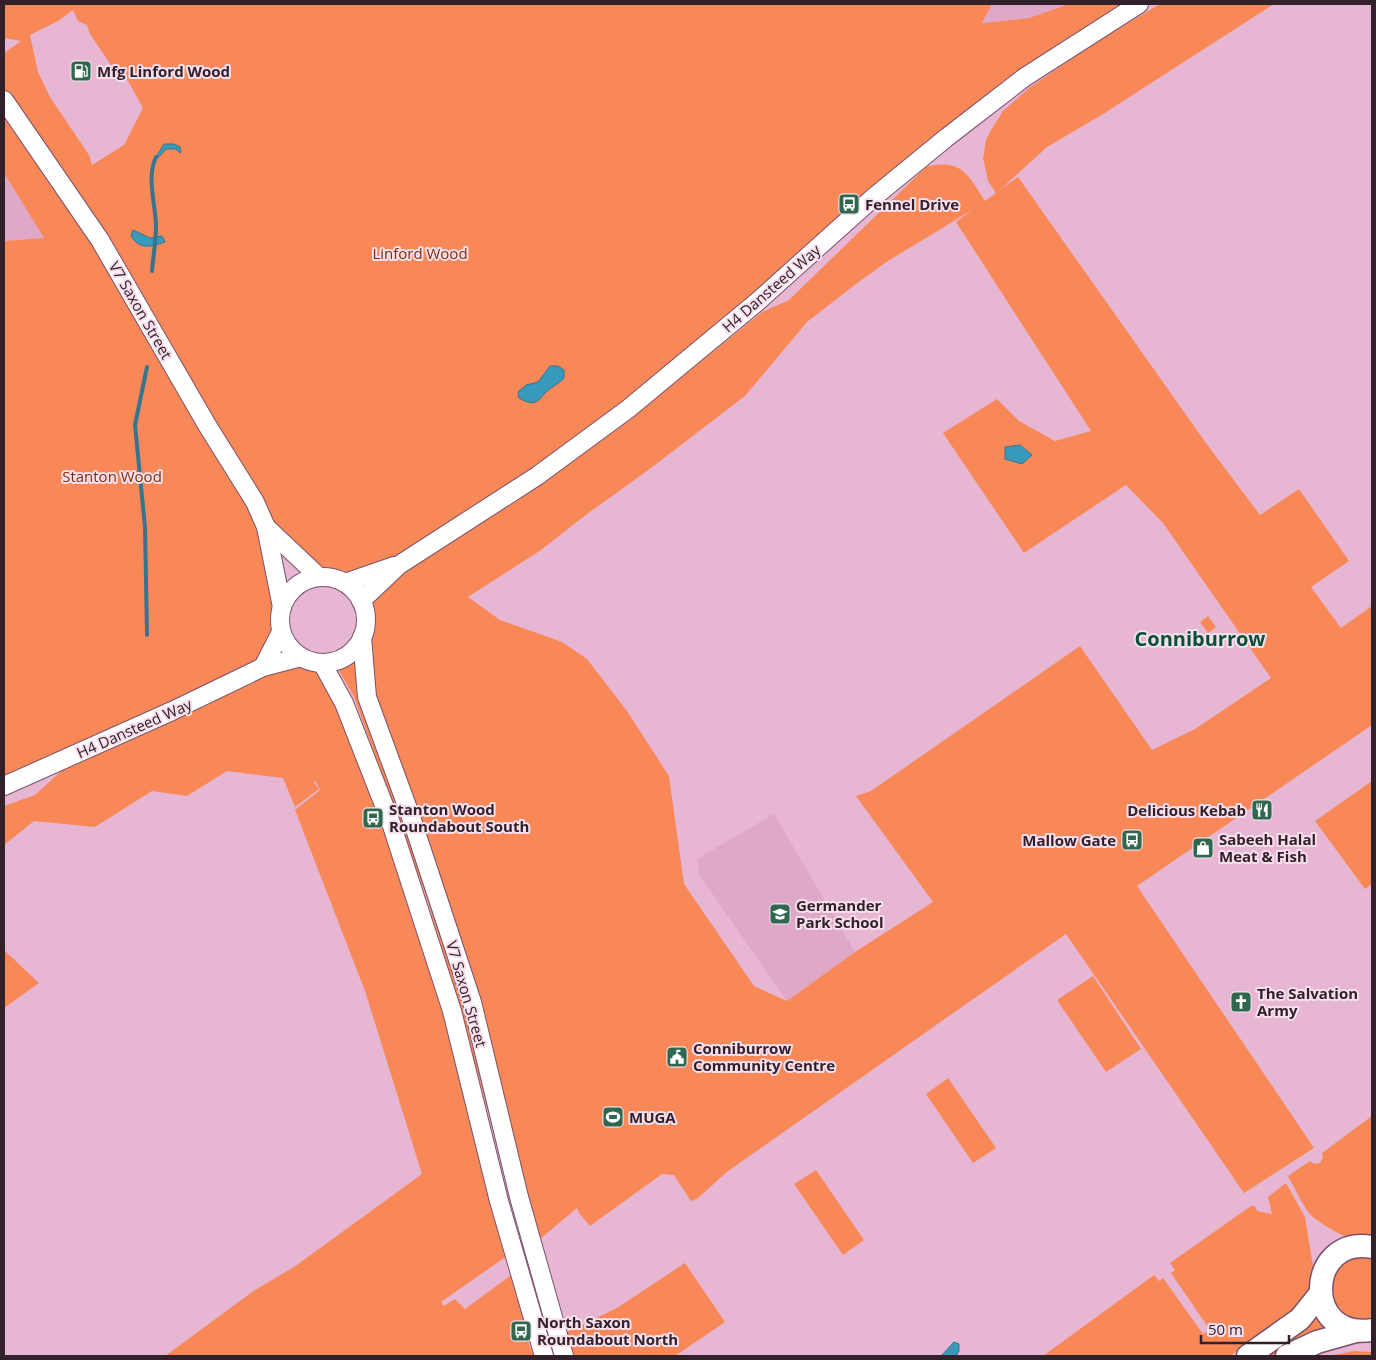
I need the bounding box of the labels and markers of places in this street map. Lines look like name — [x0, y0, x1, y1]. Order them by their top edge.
fuel station icon: Mfg Linford Wood — [69, 59, 93, 83]
place label: Mfg Linford Wood — [97, 61, 230, 81]
bus stop icon: Fennel Drive — [837, 192, 861, 216]
place label: Fennel Drive — [865, 194, 959, 214]
restaurant icon: Delicious Kebab — [1250, 798, 1274, 822]
place label: Stanton Wood Roundabout South — [389, 799, 529, 836]
place label: Delicious Kebab — [1127, 800, 1246, 820]
bus stop icon: Stanton Wood Roundabout South — [361, 806, 385, 830]
bus stop icon: Mallow Gate — [1120, 828, 1144, 852]
place label: Sabeeh Halal Meat & Fish — [1219, 829, 1316, 866]
place label: Mallow Gate — [1022, 830, 1116, 850]
shop icon: Sabeeh Halal Meat & Fish — [1191, 836, 1215, 860]
place label: Germander Park School — [796, 895, 883, 932]
school or university icon: Germander Park School — [768, 902, 792, 926]
place label: The Salvation Army — [1257, 983, 1358, 1020]
church icon: The Salvation Army — [1229, 990, 1253, 1014]
place label: Conniburrow Community Centre — [693, 1038, 835, 1075]
public building icon: Conniburrow Community Centre — [665, 1045, 689, 1069]
sports icon: MUGA — [601, 1105, 625, 1129]
place label: MUGA — [629, 1107, 676, 1127]
place label: North Saxon Roundabout North — [537, 1312, 678, 1349]
bus stop icon: North Saxon Roundabout North — [509, 1319, 533, 1343]

